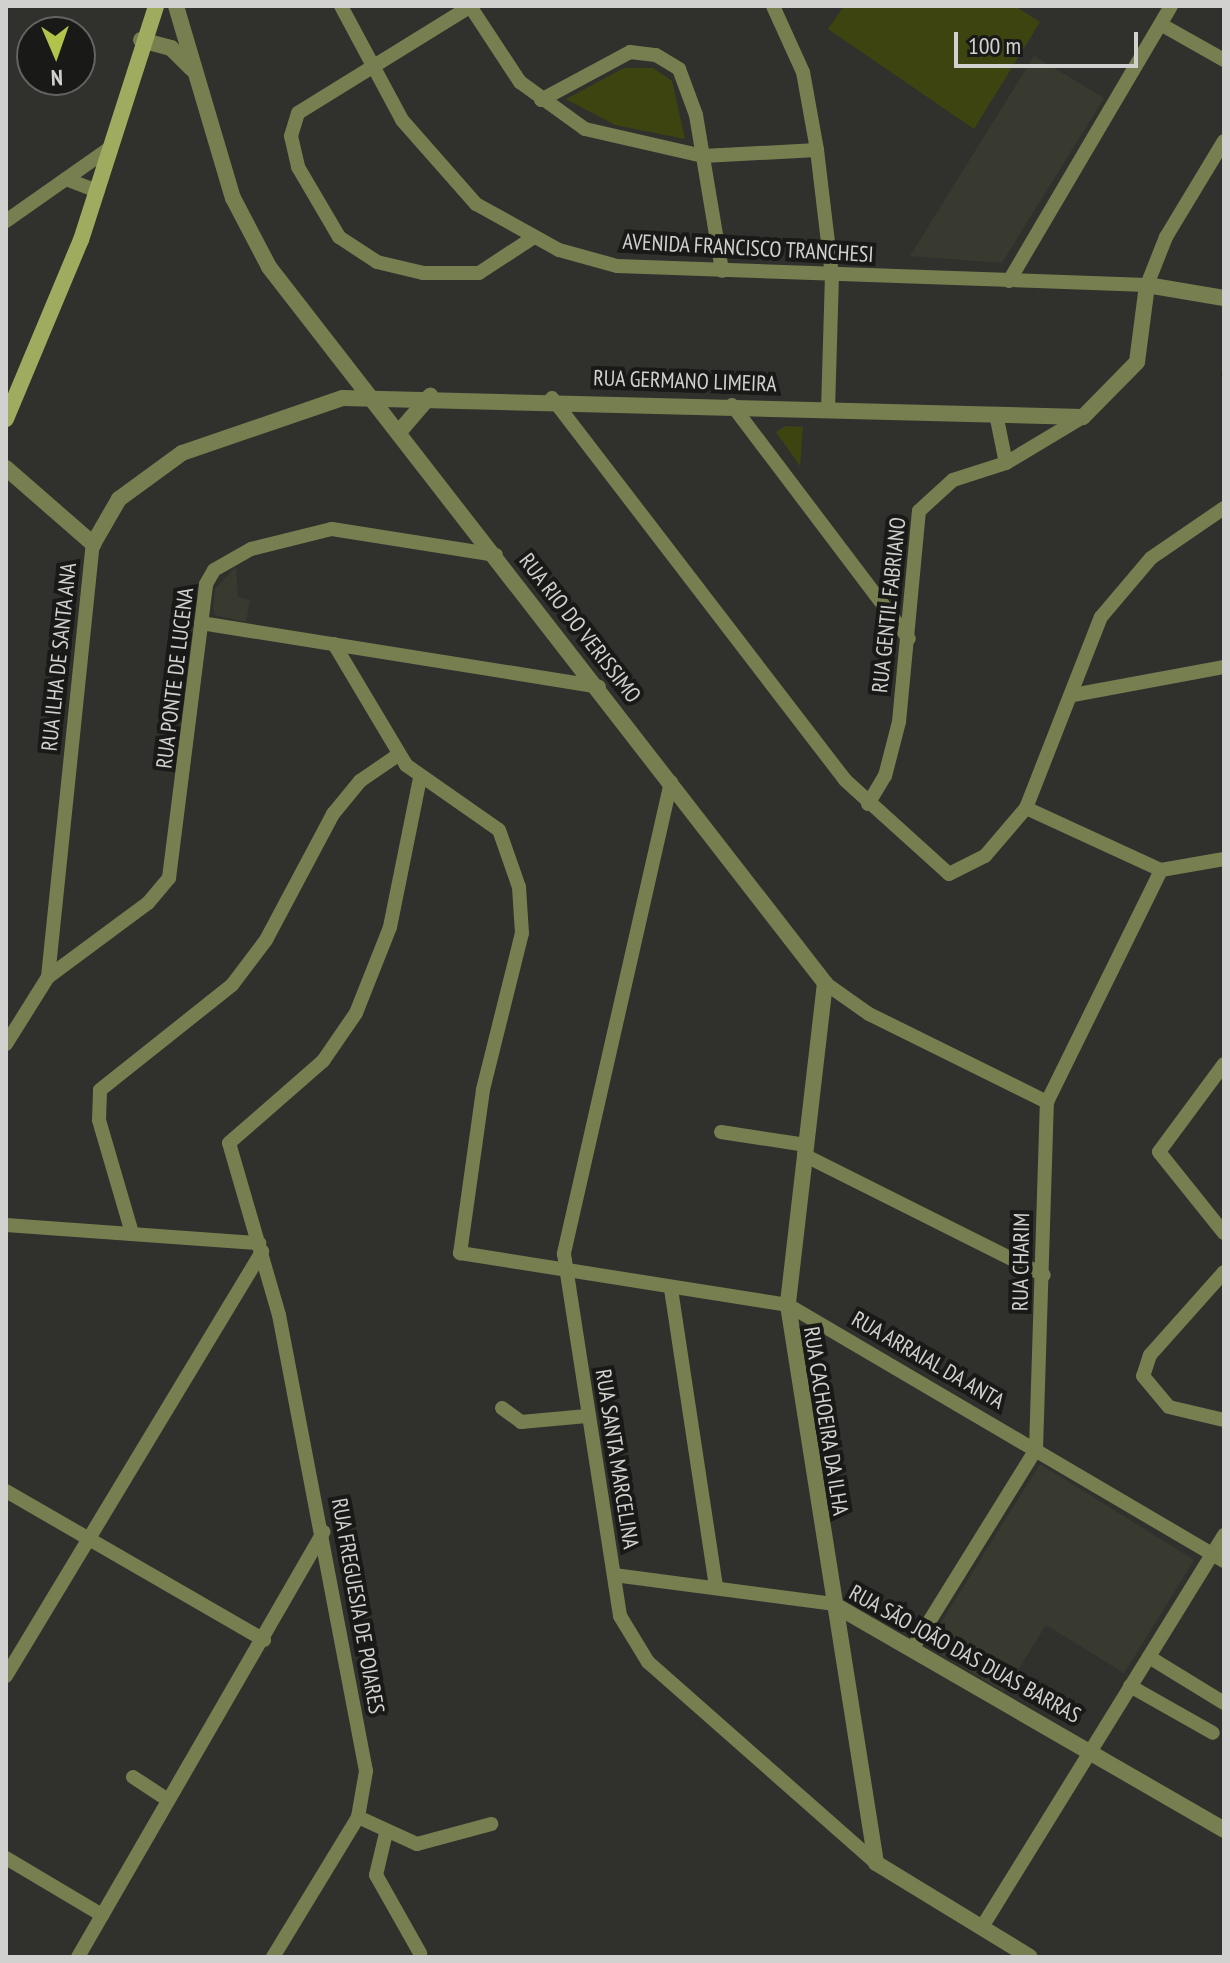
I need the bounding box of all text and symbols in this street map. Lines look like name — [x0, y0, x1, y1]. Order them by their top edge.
north arrow — [16, 16, 96, 96]
scale bar — [958, 16, 1142, 66]
text: 100 m — [968, 30, 1021, 61]
text: N — [50, 64, 63, 92]
street label: AVENIDA FRANCISCO TRANCHESI — [621, 228, 875, 268]
street label: RUA GERMANO LIMEIRA — [592, 365, 778, 397]
street label: RUA GENTIL FABRIANO — [867, 515, 911, 695]
street label: RUA RIO DO VERISSIMO — [513, 548, 647, 708]
street label: RUA ILHA DE SANTA ANA — [36, 560, 82, 754]
street label: RUA PONTE DE LUCENA — [151, 586, 199, 770]
street label: RUA CHARIM — [1007, 1212, 1035, 1312]
street label: RUA ARRAIAL DA ANTA — [846, 1305, 1010, 1415]
street label: RUA CACHOEIRA DA ILHA — [798, 1324, 854, 1518]
street label: RUA SANTA MARCELINA — [590, 1367, 644, 1551]
street label: RUA FREGUESIA DE POIARES — [326, 1495, 390, 1717]
street label: RUA SÃO JOÃO DAS DUAS BARRAS — [844, 1579, 1086, 1729]

